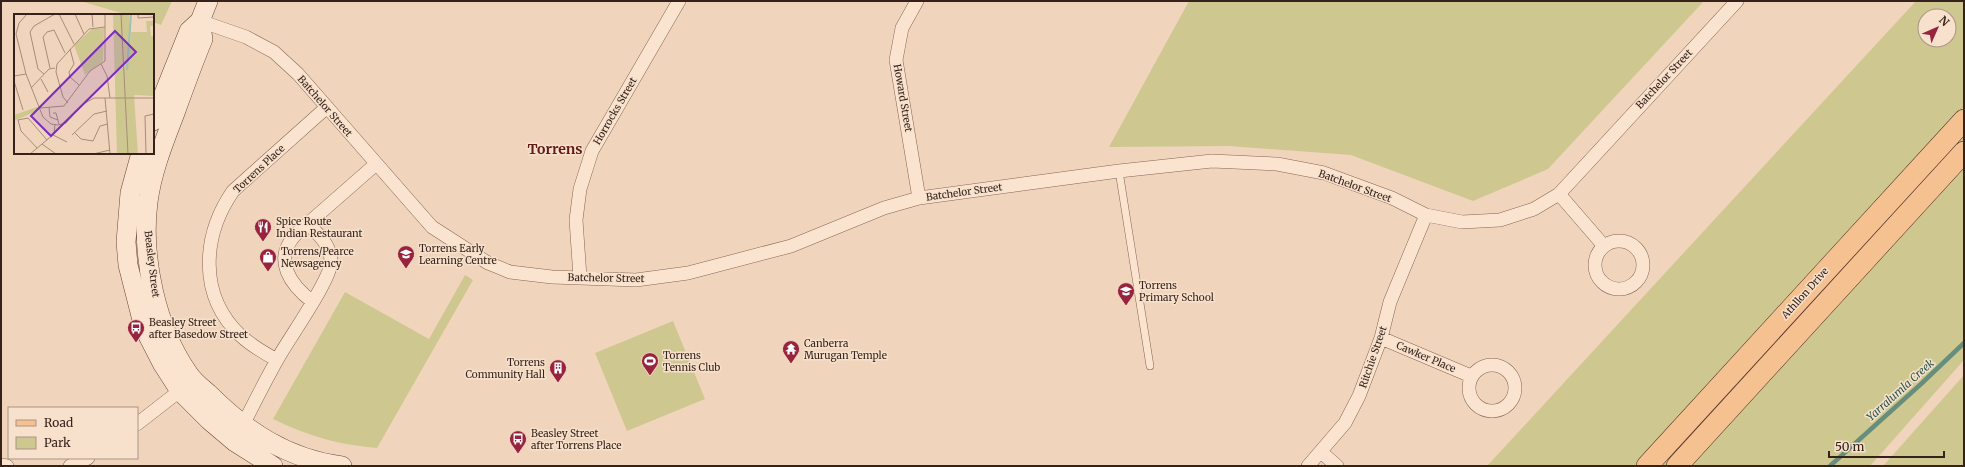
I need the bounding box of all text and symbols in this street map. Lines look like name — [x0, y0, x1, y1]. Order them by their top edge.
north arrow — [1917, 8, 1957, 48]
text: N — [1936, 13, 1952, 29]
inset map — [14, 14, 154, 154]
street label: Batchelor Street — [1633, 46, 1695, 112]
street label: Howard Street — [891, 63, 915, 133]
street label: Batchelor Street — [295, 73, 355, 139]
street label: Horrocks Street — [590, 75, 640, 147]
district label: Torrens — [527, 140, 583, 158]
street label: Torrens Place — [231, 142, 287, 196]
street label: Batchelor Street — [1317, 167, 1393, 205]
street label: Batchelor Street — [925, 180, 1003, 204]
place label: Spice Route Indian Restaurant — [276, 215, 363, 240]
restaurant icon: Spice Route Indian Restaurant — [253, 217, 273, 242]
street label: Beasley Street — [141, 230, 163, 298]
place label: Torrens Early Learning Centre — [419, 242, 497, 267]
school or university icon: Torrens Early Learning Centre — [396, 244, 416, 269]
place label: Torrens/Pearce Newsagency — [281, 245, 354, 270]
shop icon: Torrens/Pearce Newsagency — [258, 247, 278, 272]
street label: Athllon Drive — [1778, 265, 1831, 322]
street label: Batchelor Street — [567, 271, 645, 285]
place label: Torrens Primary School — [1139, 279, 1214, 304]
school or university icon: Torrens Primary School — [1116, 281, 1136, 306]
place label: Beasley Street after Basedow Street — [149, 316, 248, 341]
bus stop icon: Beasley Street after Basedow Street — [126, 318, 146, 343]
street label: Ritchie Street — [1356, 324, 1390, 390]
place label: Canberra Murugan Temple — [804, 337, 887, 362]
temple icon: Canberra Murugan Temple — [781, 339, 801, 364]
street label: Cawker Place — [1394, 339, 1458, 375]
place label: Torrens Tennis Club — [663, 349, 720, 374]
sports icon: Torrens Tennis Club — [640, 351, 660, 376]
place label: Torrens Community Hall — [465, 356, 545, 381]
water label: Yarralumla Creek — [1863, 356, 1937, 424]
building icon: Torrens Community Hall — [548, 358, 568, 383]
legend — [8, 407, 138, 459]
text: Road — [44, 415, 73, 430]
place label: Beasley Street after Torrens Place — [531, 427, 621, 452]
bus stop icon: Beasley Street after Torrens Place — [508, 429, 528, 454]
scale bar — [1829, 433, 1944, 459]
text: Park — [44, 435, 71, 450]
text: 50 m — [1835, 439, 1864, 454]

